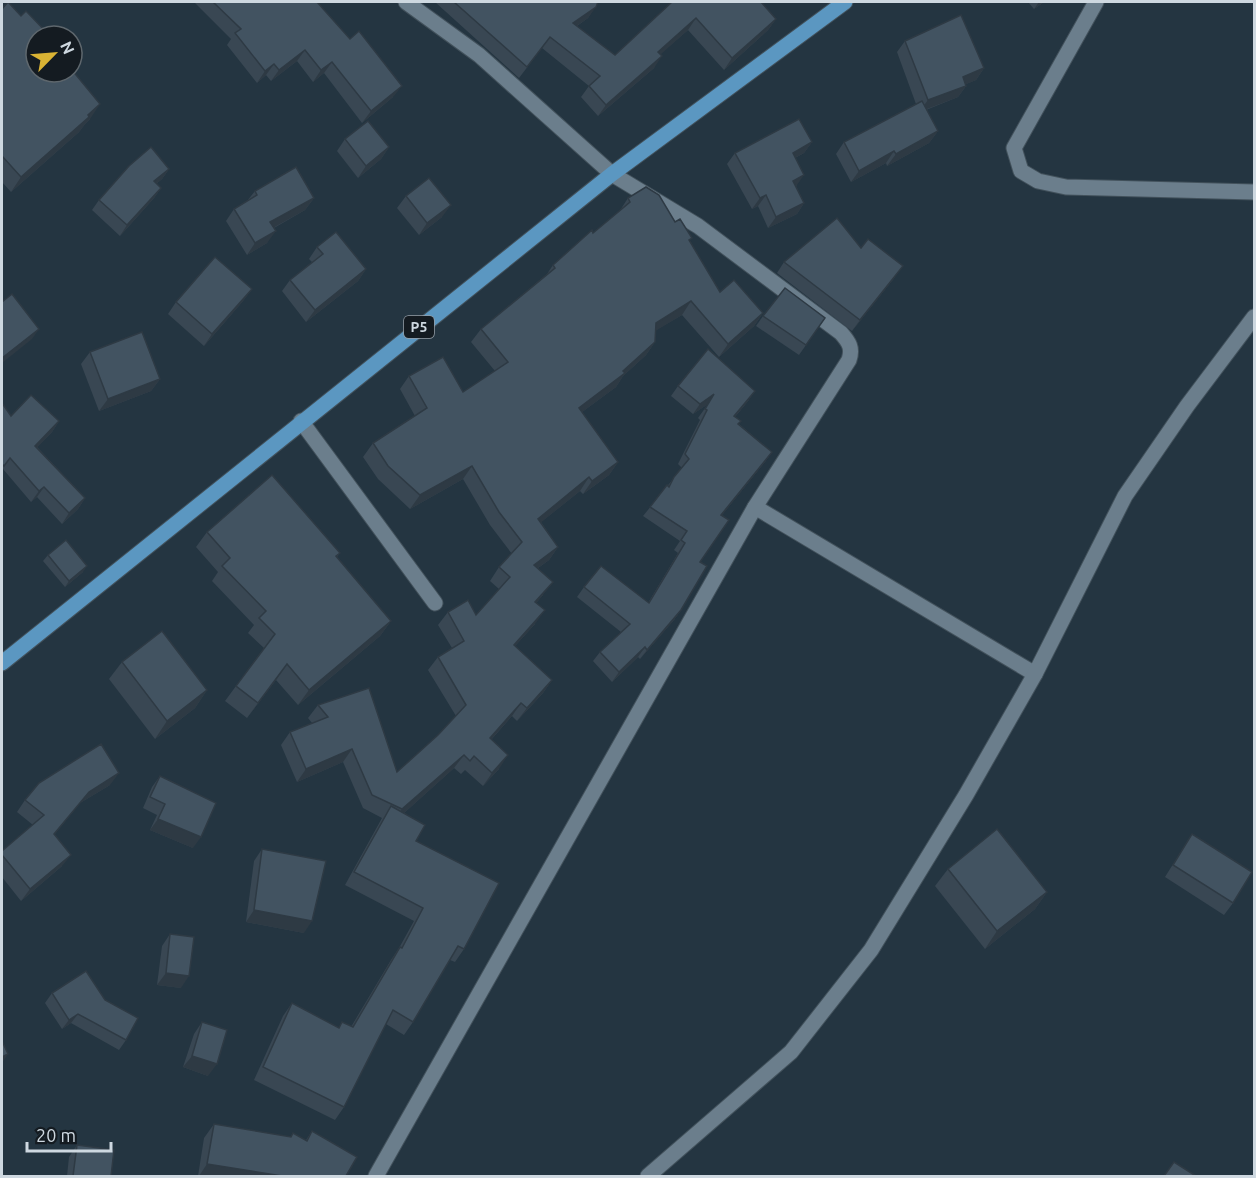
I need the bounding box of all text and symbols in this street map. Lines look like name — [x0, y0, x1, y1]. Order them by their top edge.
north arrow — [24, 24, 84, 84]
text: N — [57, 38, 78, 57]
road number: P5 — [404, 316, 434, 338]
scale bar — [27, 1115, 111, 1153]
text: 20 m — [36, 1125, 76, 1145]

